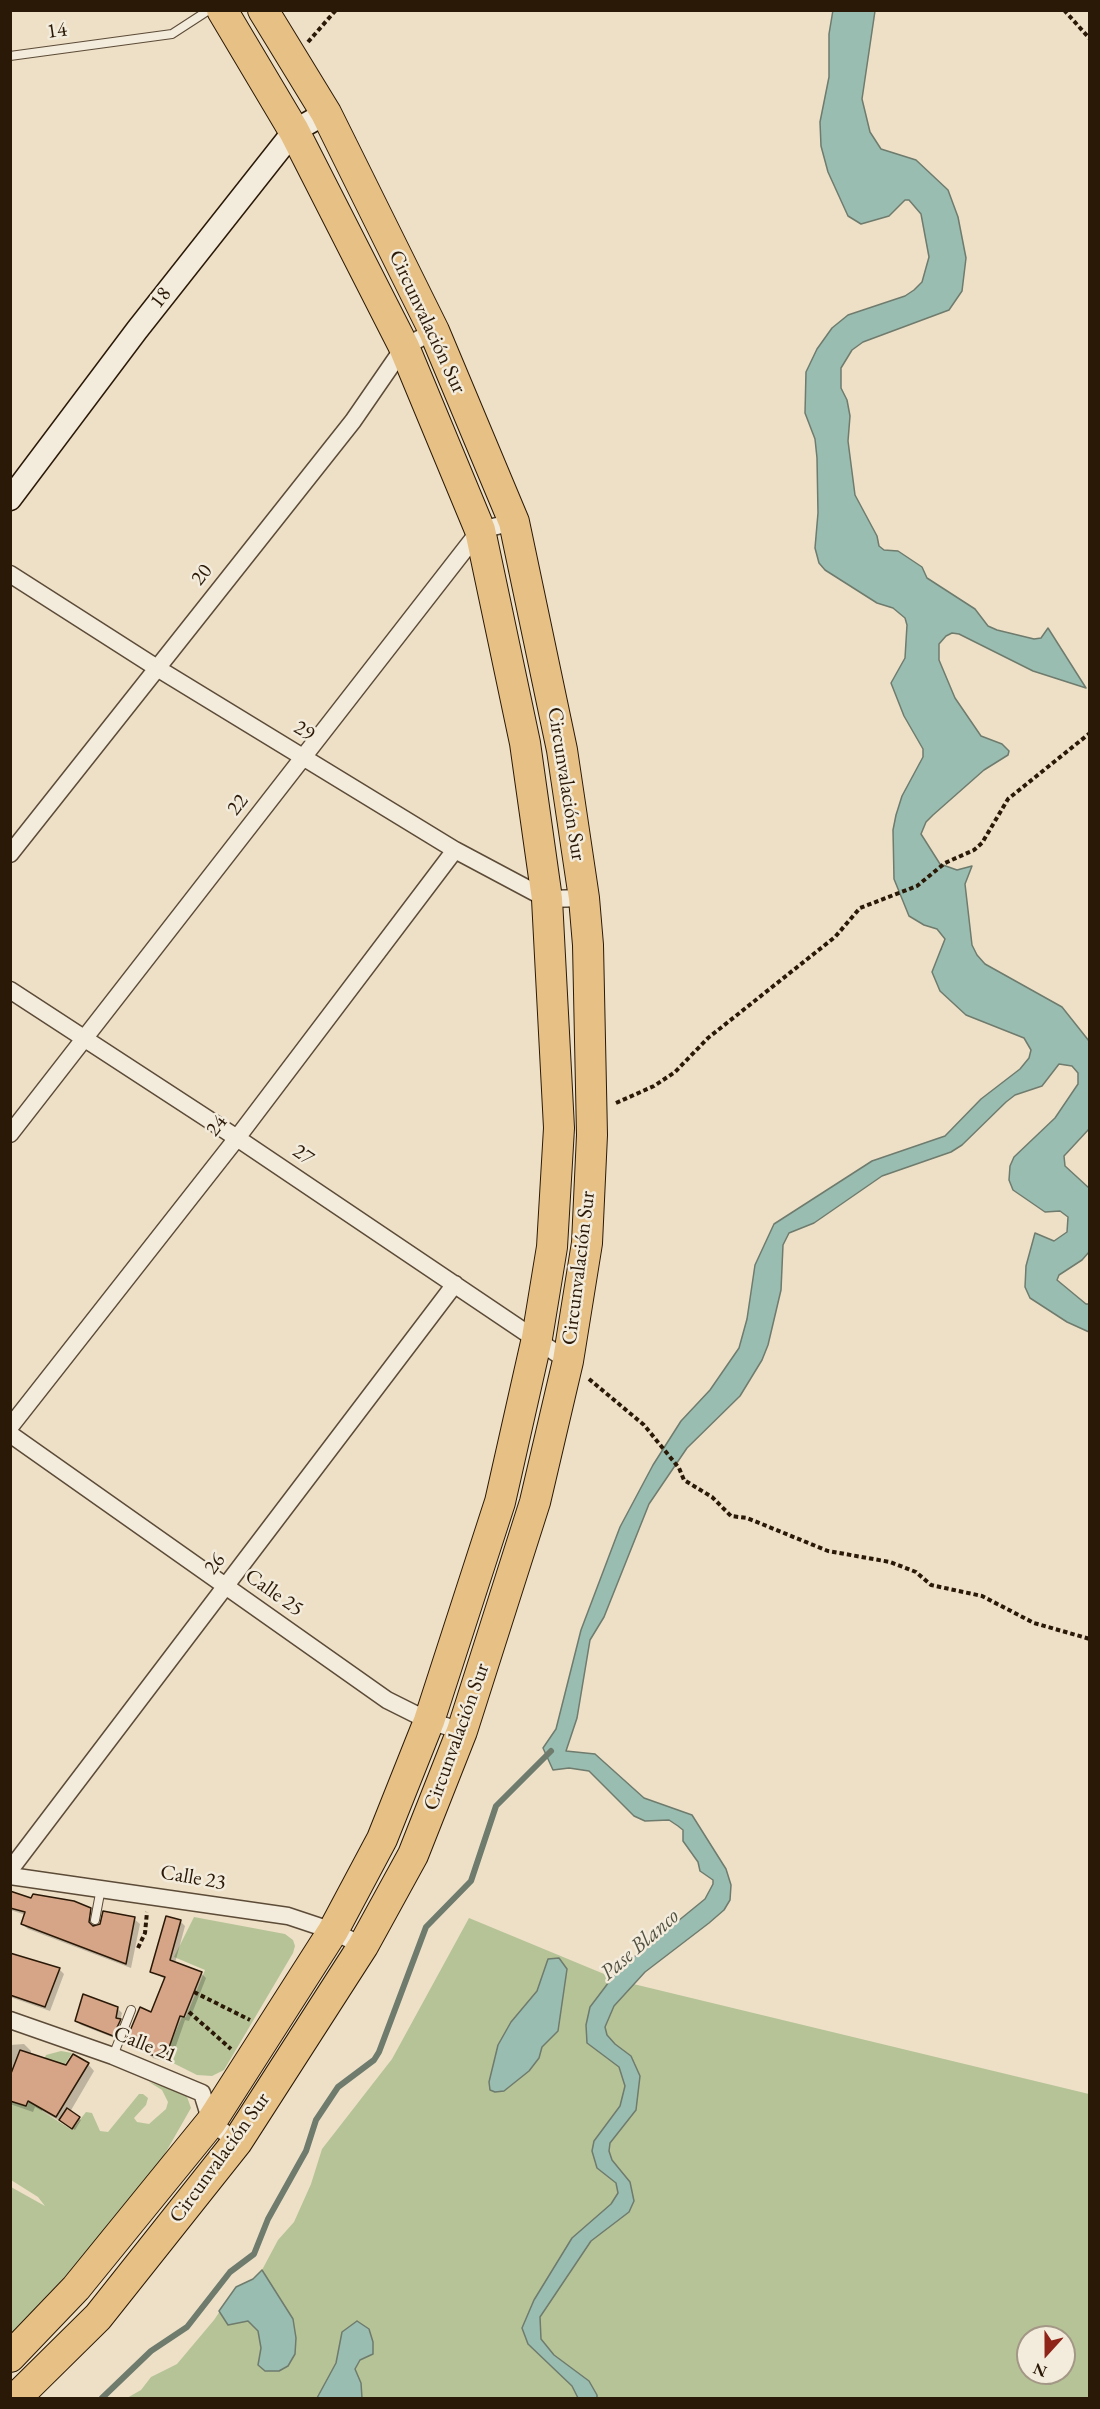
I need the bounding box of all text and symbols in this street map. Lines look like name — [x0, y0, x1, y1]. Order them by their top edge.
street label: 14 — [45, 17, 69, 45]
street label: Circunvalación Sur — [383, 246, 471, 398]
street label: 18 — [145, 282, 177, 314]
street label: 20 — [186, 559, 218, 591]
street label: Circunvalación Sur — [541, 705, 591, 863]
street label: 29 — [289, 715, 319, 747]
street label: 22 — [222, 789, 254, 821]
street label: 24 — [201, 1110, 233, 1142]
street label: 27 — [288, 1139, 318, 1171]
street label: Circunvalación Sur — [557, 1189, 601, 1347]
street label: 26 — [199, 1548, 231, 1580]
street label: Calle 25 — [240, 1564, 308, 1622]
street label: Circunvalación Sur — [419, 1660, 495, 1814]
street label: Calle 23 — [158, 1860, 228, 1896]
water label: Pase Blanco — [595, 1904, 685, 1986]
street label: Calle 21 — [110, 2021, 180, 2069]
street label: Circunvalación Sur — [164, 2088, 276, 2228]
north arrow — [1016, 2325, 1076, 2385]
text: N — [1030, 2358, 1050, 2383]

